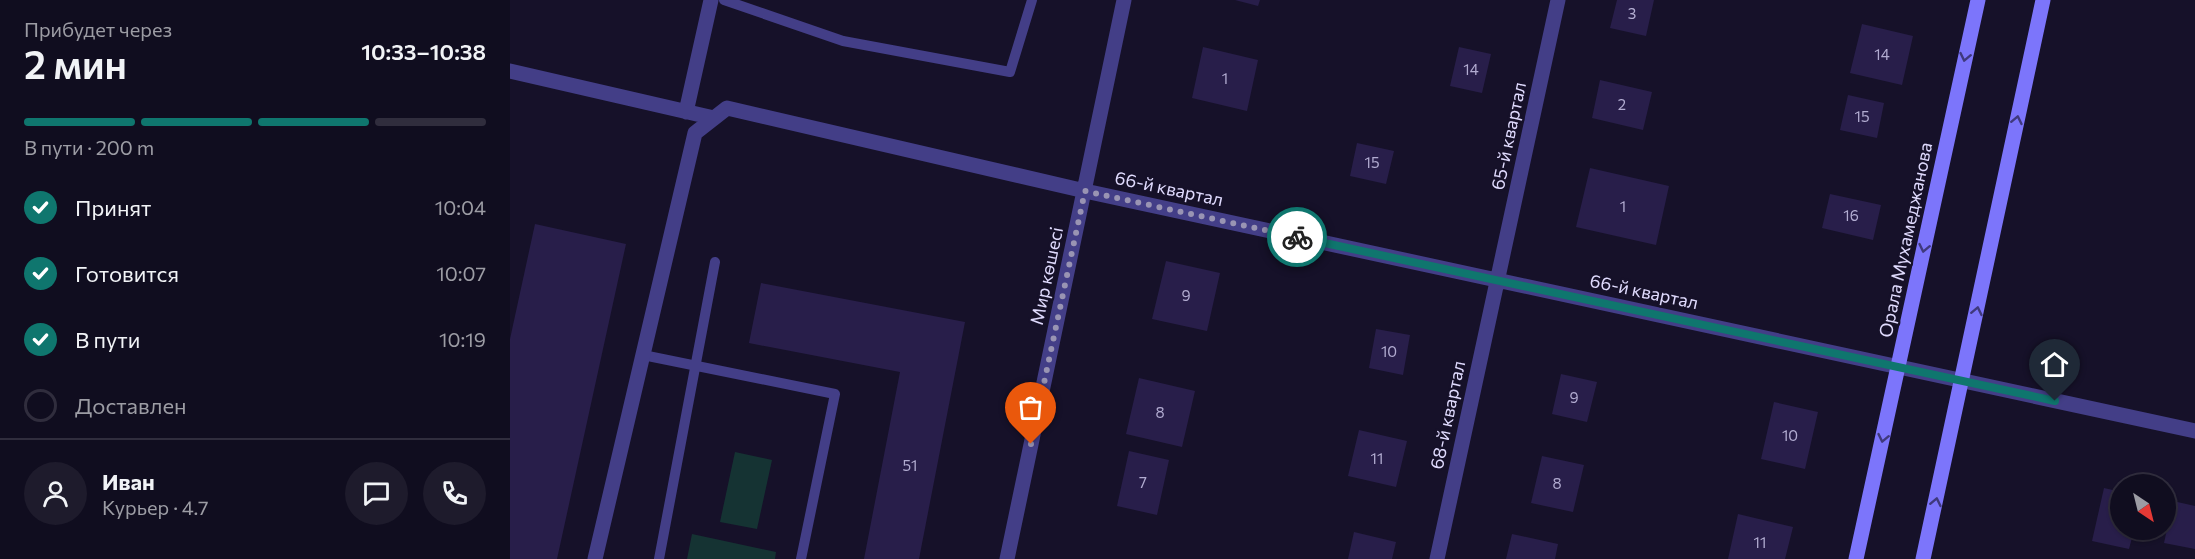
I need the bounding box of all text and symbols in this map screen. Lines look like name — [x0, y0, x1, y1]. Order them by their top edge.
house number: 3 — [1628, 4, 1636, 22]
text: Прибудет через — [24, 17, 172, 41]
text: 10:33–10:38 — [361, 38, 486, 65]
text: 2 мин — [24, 39, 127, 87]
house number: 14 — [1874, 45, 1890, 63]
one-way arrow — [1960, 52, 1973, 62]
house number: 14 — [1463, 60, 1479, 78]
house number: 1 — [1222, 69, 1228, 87]
street label: 65-й квартал — [1486, 80, 1530, 192]
house number: 2 — [1618, 95, 1626, 113]
house number: 15 — [1854, 107, 1870, 125]
one-way arrow — [2010, 116, 2023, 126]
text: В пути · 200 m — [24, 135, 154, 159]
street label: Орала Мухамеджанова — [1874, 140, 1936, 339]
house number: 15 — [1364, 153, 1380, 171]
street label: 66-й квартал — [1113, 166, 1225, 210]
icon: check — [24, 191, 57, 224]
text: Принят — [75, 194, 151, 221]
text: 10:04 — [435, 195, 486, 219]
house number: 1 — [1620, 197, 1626, 215]
house number: 16 — [1843, 206, 1859, 224]
courier — [1267, 207, 1327, 267]
icon: bike — [1281, 221, 1314, 254]
street label: Мир көшесі — [1025, 225, 1067, 327]
one-way arrow — [1918, 242, 1931, 252]
icon: check — [24, 257, 57, 290]
text: Готовится — [75, 260, 179, 287]
text: 10:07 — [436, 261, 486, 285]
street label: 66-й квартал — [1588, 269, 1700, 313]
house number: 9 — [1181, 286, 1191, 304]
one-way arrow — [1970, 306, 1983, 316]
icon: check — [24, 323, 57, 356]
text: В пути — [75, 326, 140, 353]
text: 10:19 — [439, 327, 486, 351]
pin — [2029, 339, 2080, 401]
house number: 10 — [1381, 342, 1397, 360]
icon: home — [2038, 348, 2071, 381]
street label: 68-й квартал — [1425, 359, 1469, 471]
pin — [1005, 382, 1056, 444]
house number: 9 — [1569, 388, 1579, 406]
icon: bag — [1014, 391, 1047, 424]
text: Доставлен — [75, 392, 187, 419]
house number: 8 — [1155, 403, 1165, 421]
house number: 10 — [1782, 426, 1798, 444]
one-way arrow — [1877, 433, 1890, 443]
house number: 11 — [1371, 449, 1383, 467]
house number: 51 — [902, 456, 918, 474]
button: person — [24, 462, 87, 525]
button: chat — [345, 462, 408, 525]
button: phone — [423, 462, 486, 525]
text: Иван — [102, 468, 155, 495]
house number: 7 — [1139, 473, 1147, 491]
house number: 8 — [1552, 474, 1562, 492]
north arrow — [2110, 474, 2176, 540]
map controls — [2110, 474, 2176, 540]
text: Курьер · 4.7 — [102, 495, 209, 519]
one-way arrow — [1929, 497, 1942, 507]
house number: 11 — [1754, 533, 1766, 551]

